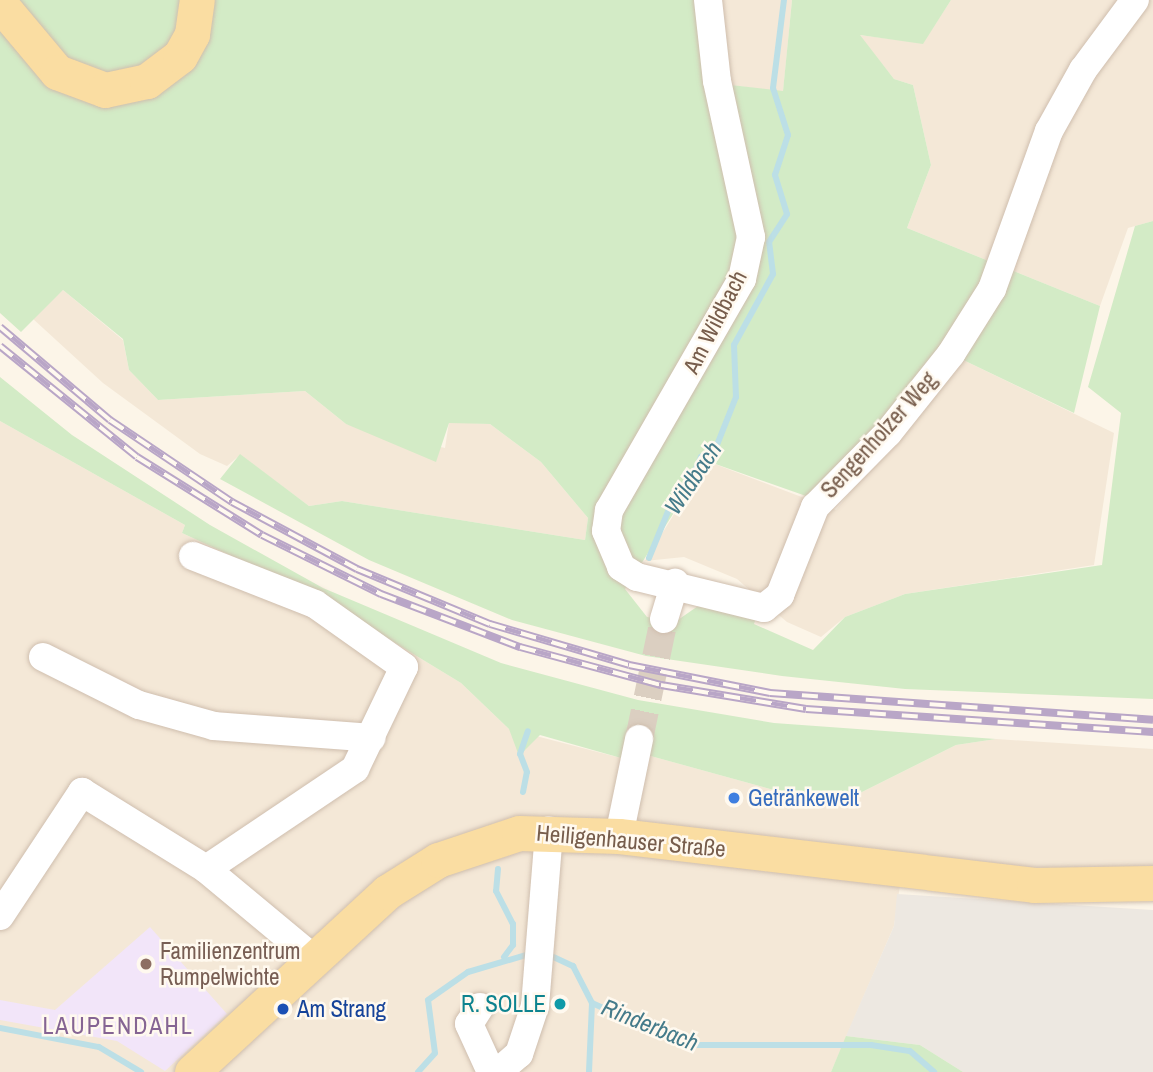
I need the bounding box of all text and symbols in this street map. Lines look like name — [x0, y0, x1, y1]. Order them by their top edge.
street label: Am Wildbach — [677, 266, 753, 378]
street label: Sengenholzer Weg — [815, 366, 943, 504]
water label: Wildbach — [658, 436, 728, 520]
place label: Getränkewelt — [748, 784, 859, 812]
marker: Getränkewelt — [726, 790, 742, 806]
street label: Heiligenhauser Straße — [535, 819, 727, 863]
place label: Familienzentrum Rumpelwichte — [160, 937, 301, 991]
marker: Familienzentrum Rumpelwichte — [138, 956, 154, 972]
place label: R. SOLLE — [461, 990, 546, 1018]
water label: Rinderbach — [597, 993, 703, 1057]
place label: Am Strang — [297, 995, 386, 1023]
marker: R. SOLLE — [552, 996, 568, 1012]
marker: Am Strang — [275, 1001, 291, 1017]
district label: LAUPENDAHL — [44, 1012, 192, 1040]

